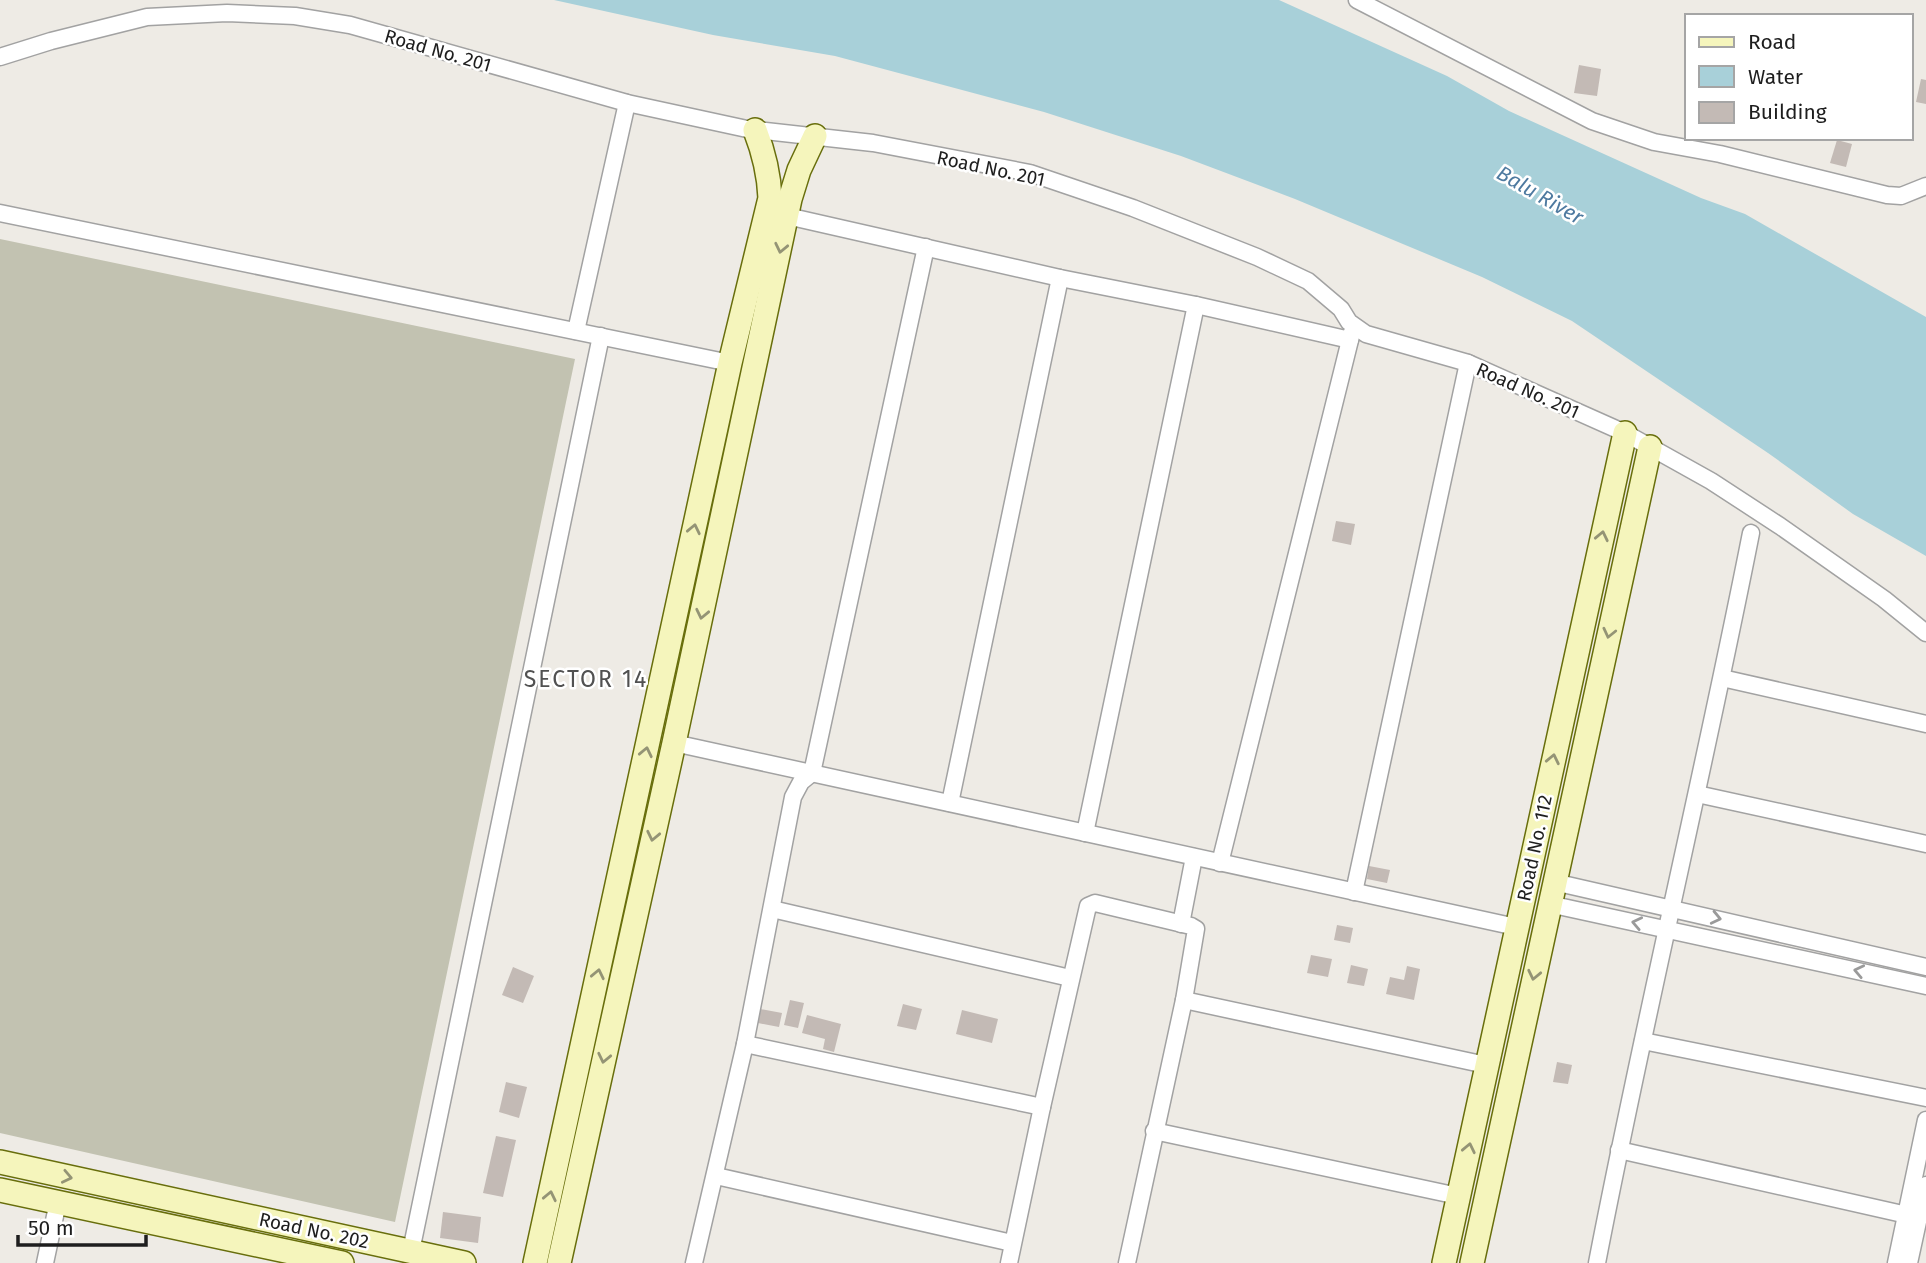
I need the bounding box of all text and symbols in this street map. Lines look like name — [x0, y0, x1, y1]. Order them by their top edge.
legend — [1685, 14, 1912, 140]
street label: Road No. 201 — [382, 24, 494, 77]
text: Road — [1748, 29, 1796, 55]
text: Water — [1748, 64, 1803, 90]
text: Building — [1748, 99, 1827, 125]
street label: Road No. 201 — [935, 146, 1047, 191]
water label: Balu River — [1492, 160, 1589, 231]
one-way arrow — [774, 242, 789, 254]
street label: Road No. 201 — [1473, 358, 1583, 423]
one-way arrow — [686, 523, 701, 535]
one-way arrow — [1594, 530, 1609, 542]
one-way arrow — [695, 608, 710, 620]
one-way arrow — [1603, 627, 1617, 639]
district label: SECTOR 14 — [524, 665, 648, 693]
one-way arrow — [638, 746, 652, 758]
one-way arrow — [1545, 753, 1560, 765]
street label: Road No. 112 — [1512, 793, 1557, 903]
one-way arrow — [647, 830, 662, 842]
one-way arrow — [1710, 909, 1722, 924]
one-way arrow — [1631, 917, 1643, 932]
one-way arrow — [1853, 965, 1865, 980]
one-way arrow — [589, 968, 604, 980]
one-way arrow — [1527, 969, 1542, 981]
one-way arrow — [598, 1052, 612, 1064]
one-way arrow — [1460, 1142, 1475, 1154]
one-way arrow — [61, 1168, 73, 1183]
one-way arrow — [541, 1190, 556, 1202]
scale bar — [18, 1204, 145, 1248]
street label: Road No. 202 — [257, 1208, 371, 1253]
text: 50 m — [28, 1215, 74, 1241]

